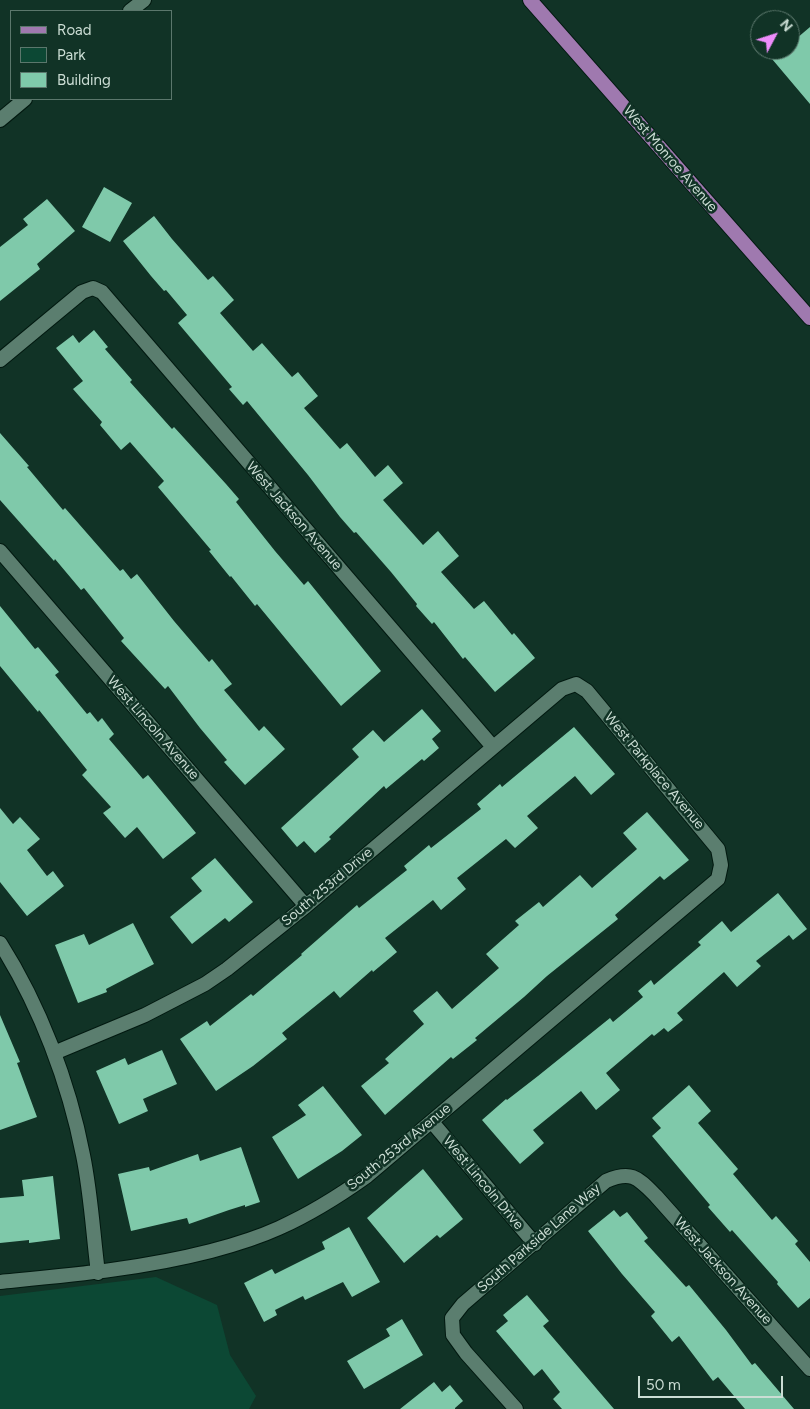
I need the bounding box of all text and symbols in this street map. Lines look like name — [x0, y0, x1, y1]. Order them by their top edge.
legend — [10, 10, 172, 100]
north arrow — [750, 10, 800, 60]
text: N — [776, 16, 796, 35]
text: Road — [57, 21, 92, 39]
text: Park — [57, 46, 86, 64]
text: Building — [57, 71, 111, 89]
street label: West Monroe Avenue — [619, 103, 721, 215]
street label: West Jackson Avenue — [242, 459, 346, 573]
street label: West Lincoln Avenue — [104, 673, 202, 783]
street label: West Parkplace Avenue — [600, 709, 708, 833]
street label: South 253rd Drive — [278, 844, 376, 930]
street label: South 253rd Avenue — [344, 1100, 454, 1194]
street label: West Lincoln Drive — [439, 1133, 527, 1233]
street label: South Parkside Lane Way — [474, 1180, 604, 1296]
street label: West Jackson Avenue — [671, 1214, 775, 1328]
scale bar — [640, 1366, 785, 1398]
text: 50 m — [646, 1376, 681, 1394]

